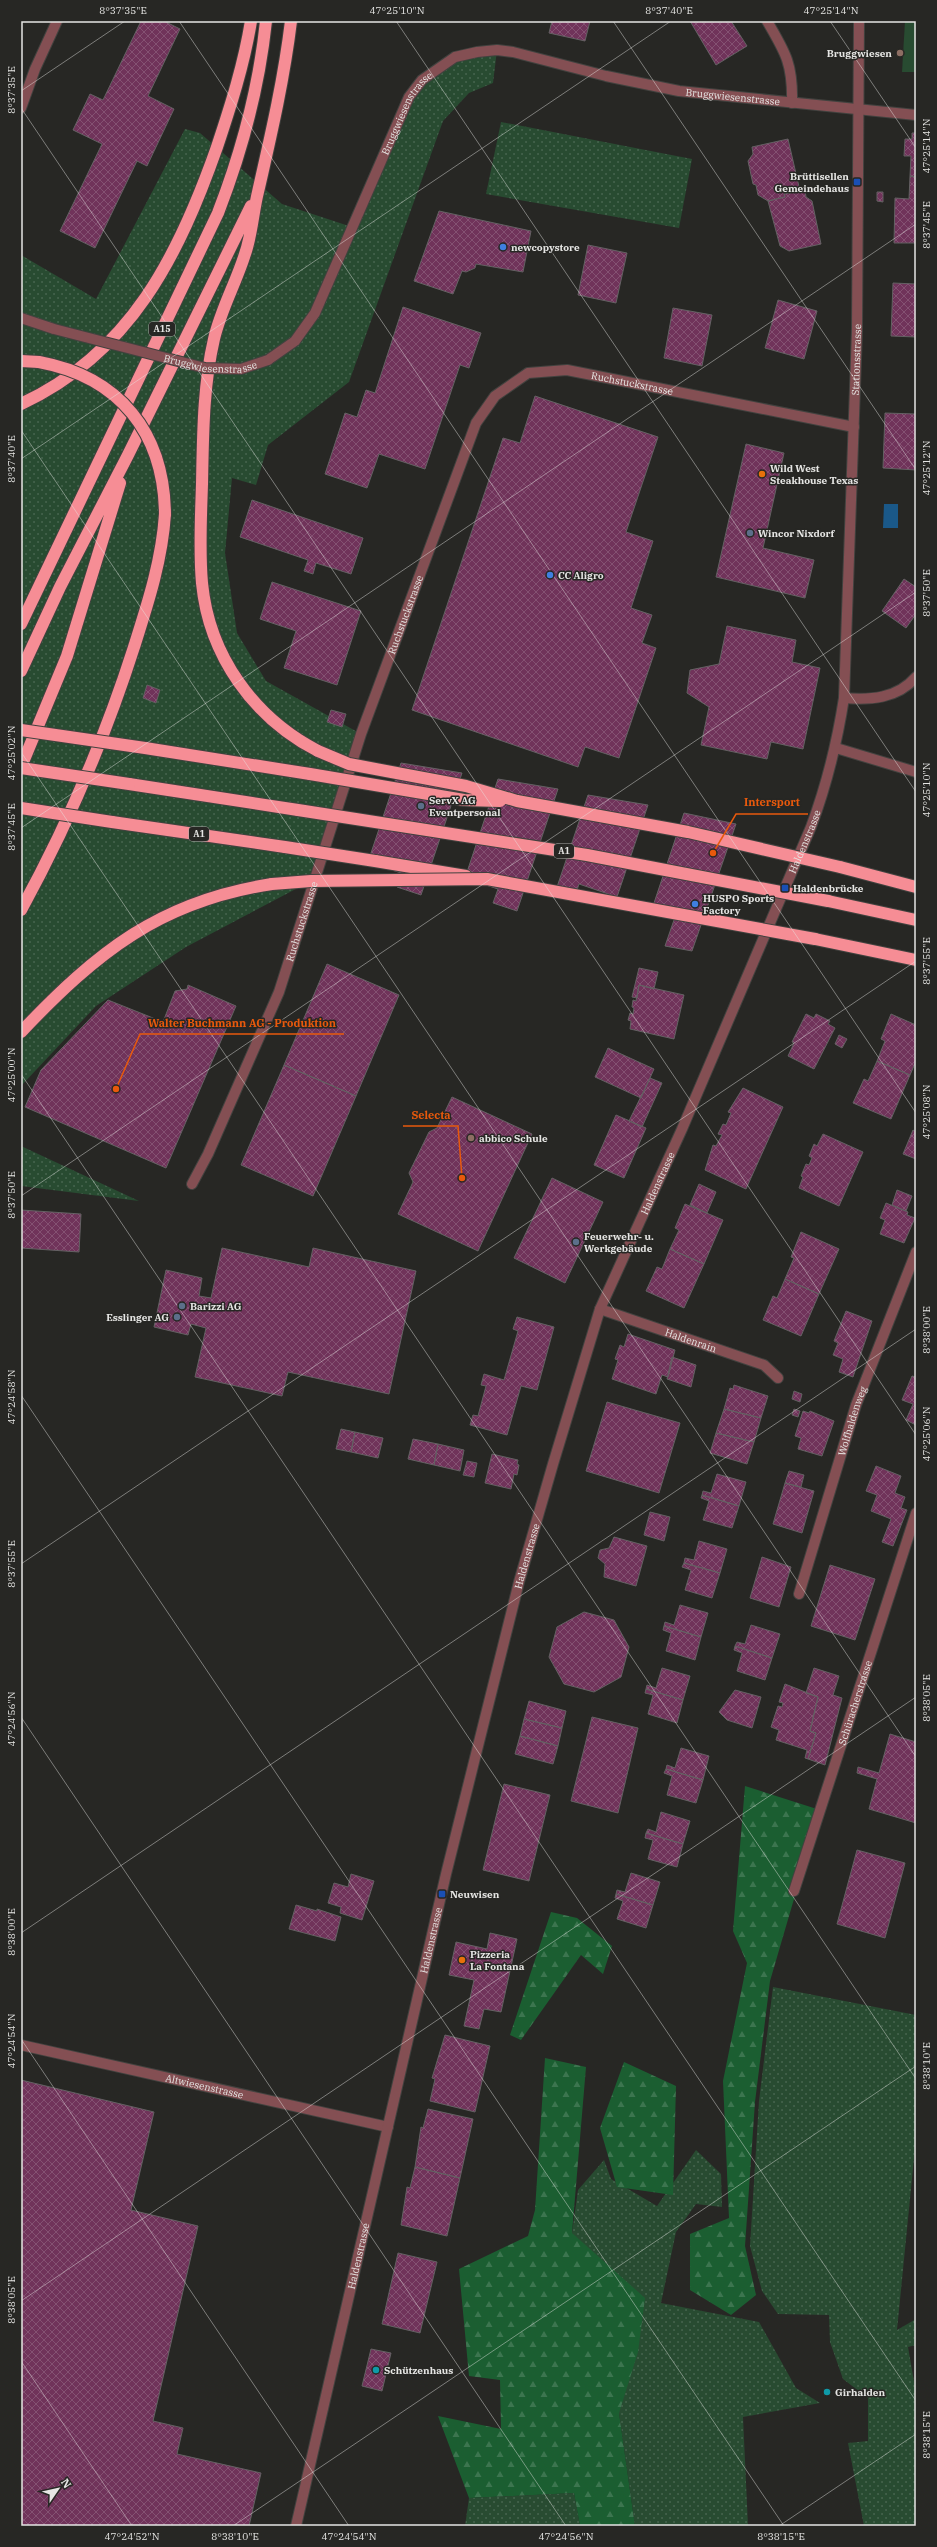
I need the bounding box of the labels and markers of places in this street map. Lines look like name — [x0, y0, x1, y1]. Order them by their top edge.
place label: Bruggwiesen — [827, 47, 892, 60]
marker: Bruggwiesen — [895, 48, 905, 58]
place label: Brüttisellen Gemeindehaus — [775, 170, 849, 195]
marker: Brüttisellen Gemeindehaus — [852, 177, 862, 187]
place label: newcopystore — [511, 241, 580, 254]
marker: newcopystore — [498, 242, 508, 252]
place label: Wild West Steakhouse Texas — [770, 462, 858, 487]
marker: Wild West Steakhouse Texas — [757, 469, 767, 479]
place label: Wincor Nixdorf — [758, 527, 836, 540]
marker: Wincor Nixdorf — [745, 528, 755, 538]
place label: CC Aligro — [558, 569, 604, 582]
marker: CC Aligro — [545, 570, 555, 580]
callout: Intersport — [736, 791, 808, 814]
place label: ServX AG Eventpersonal — [429, 794, 501, 819]
marker: ServX AG Eventpersonal — [416, 801, 426, 811]
place label: Haldenbrücke — [793, 882, 864, 895]
marker: Haldenbrücke — [780, 883, 790, 893]
place label: HUSPO Sports Factory — [703, 892, 774, 917]
marker: HUSPO Sports Factory — [690, 899, 700, 909]
callout: Walter Buchmann AG - Produktion — [140, 1011, 344, 1034]
callout: Selecta — [403, 1103, 458, 1126]
place label: abbico Schule — [479, 1132, 548, 1145]
marker: abbico Schule — [466, 1133, 476, 1143]
place label: Feuerwehr- u. Werkgebäude — [584, 1230, 654, 1255]
marker: Feuerwehr- u. Werkgebäude — [571, 1237, 581, 1247]
place label: Barizzi AG — [190, 1300, 242, 1313]
marker: Barizzi AG — [177, 1301, 187, 1311]
place label: Esslinger AG — [106, 1311, 169, 1324]
marker: Esslinger AG — [172, 1312, 182, 1322]
place label: Neuwisen — [450, 1888, 500, 1901]
marker: Neuwisen — [437, 1889, 447, 1899]
place label: Pizzeria La Fontana — [470, 1948, 525, 1973]
marker: Pizzeria La Fontana — [457, 1955, 467, 1965]
place label: Schützenhaus — [384, 2364, 453, 2377]
marker: Schützenhaus — [371, 2365, 381, 2375]
place label: Girhalden — [835, 2386, 885, 2399]
marker: Girhalden — [822, 2387, 832, 2397]

